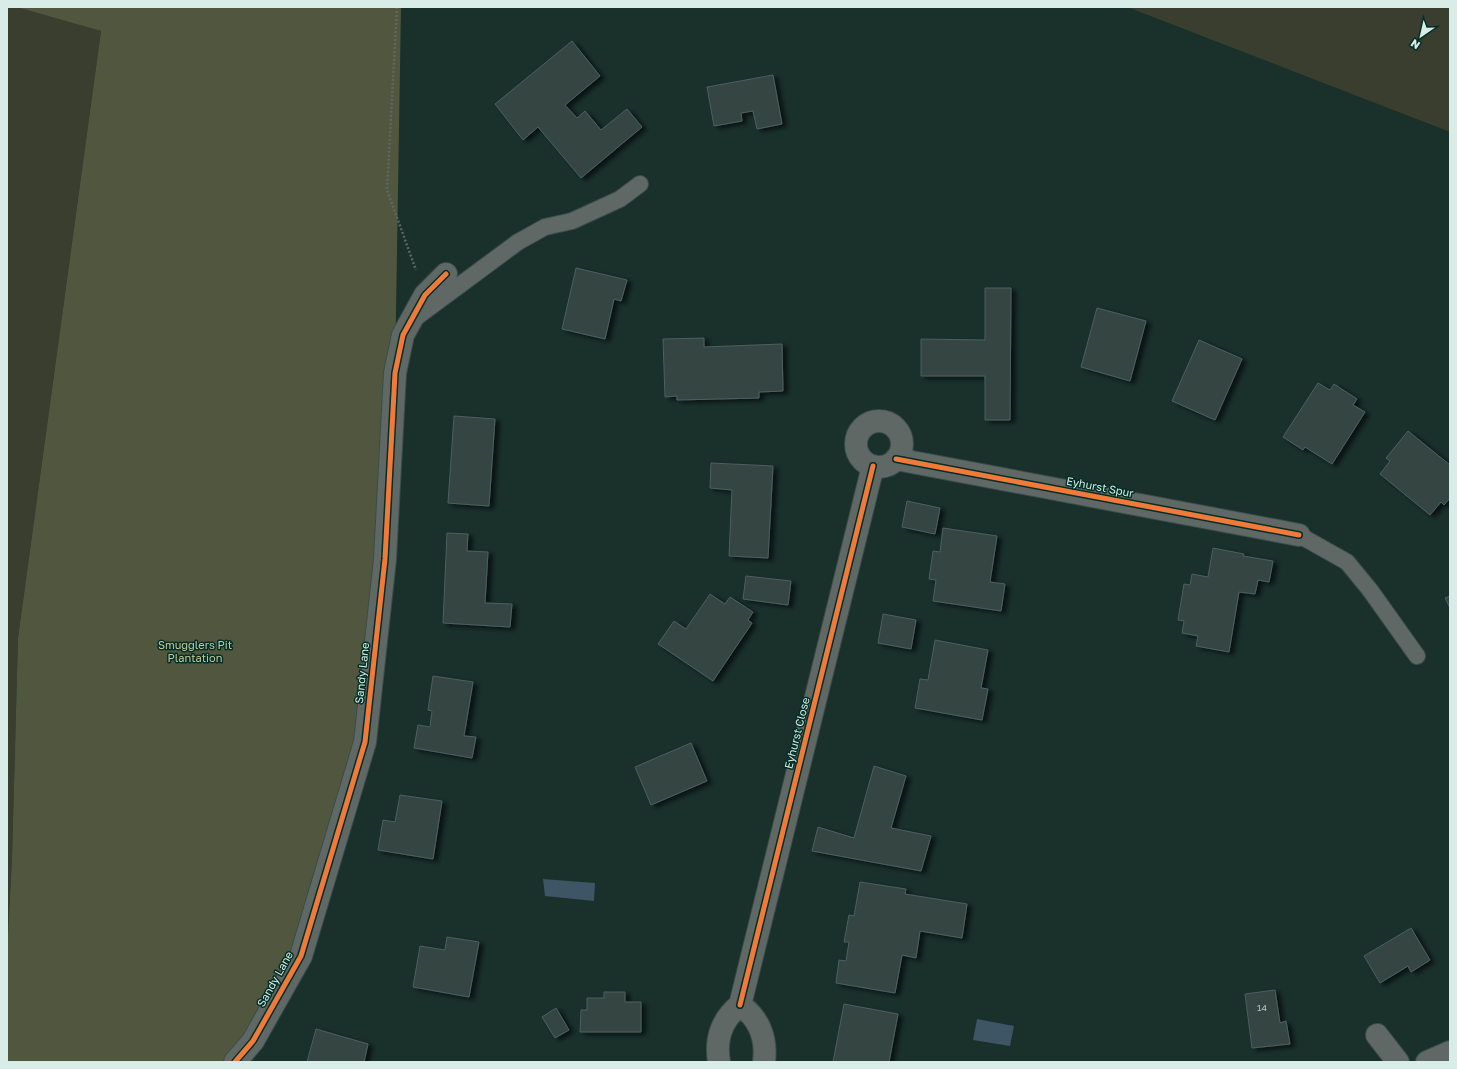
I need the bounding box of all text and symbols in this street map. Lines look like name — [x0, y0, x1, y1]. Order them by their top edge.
north arrow — [1401, 16, 1441, 56]
text: N — [1408, 37, 1422, 52]
street label: Eyhurst Spur — [1065, 474, 1136, 500]
park label: Smugglers Pit Plantation — [158, 638, 232, 664]
street label: Sandy Lane — [352, 642, 371, 704]
street label: Eyhurst Close — [781, 696, 812, 770]
street label: Sandy Lane — [254, 949, 295, 1009]
house number: 14 — [1257, 1002, 1267, 1013]

